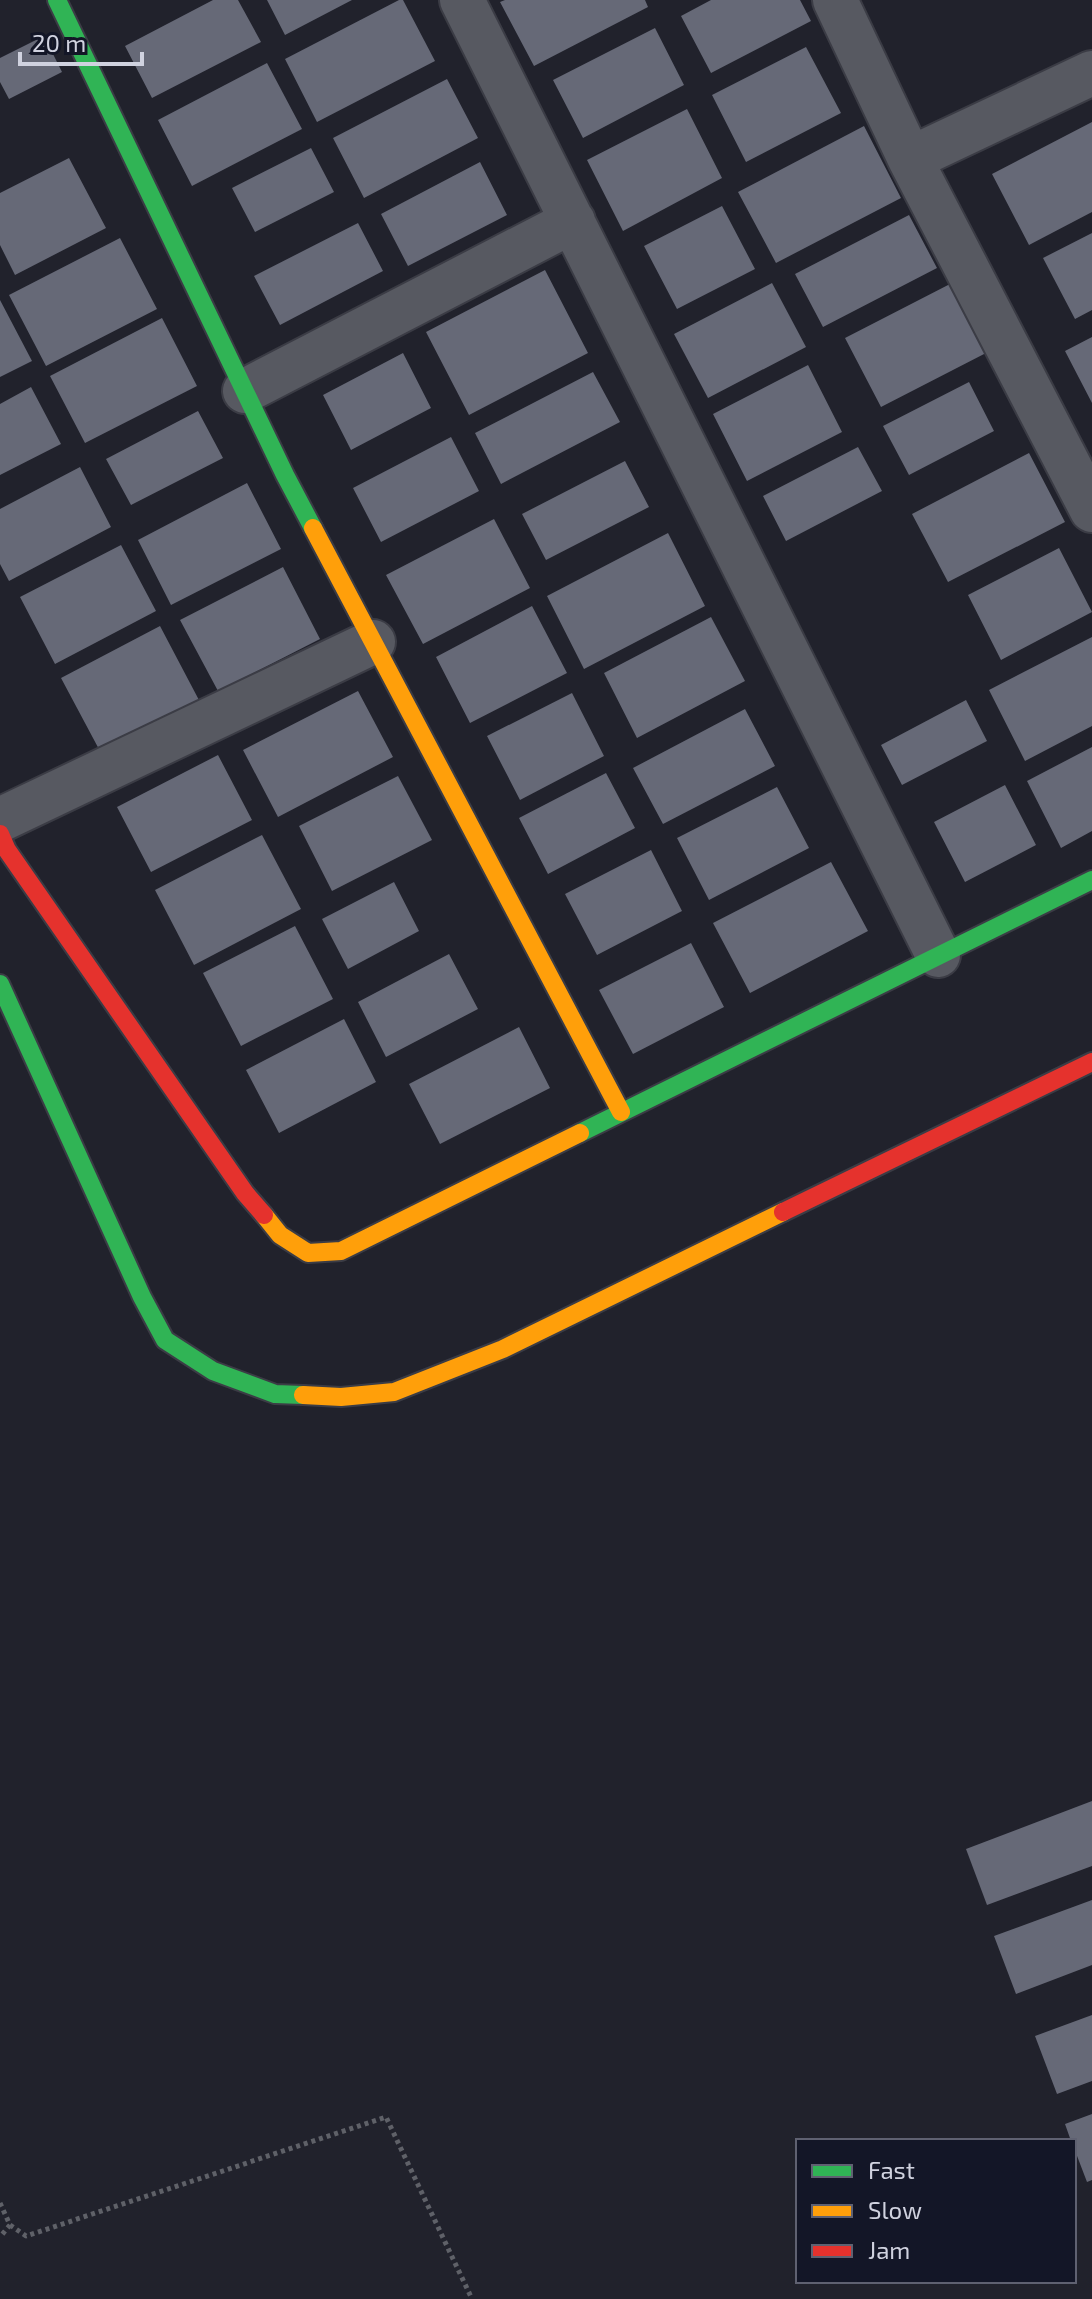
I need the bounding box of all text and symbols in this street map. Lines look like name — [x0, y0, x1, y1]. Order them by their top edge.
scale bar — [20, 16, 142, 66]
text: 20 m — [32, 28, 86, 57]
legend — [796, 2139, 1076, 2283]
text: Fast — [868, 2155, 915, 2184]
text: Slow — [868, 2195, 922, 2224]
text: Jam — [868, 2235, 910, 2264]

